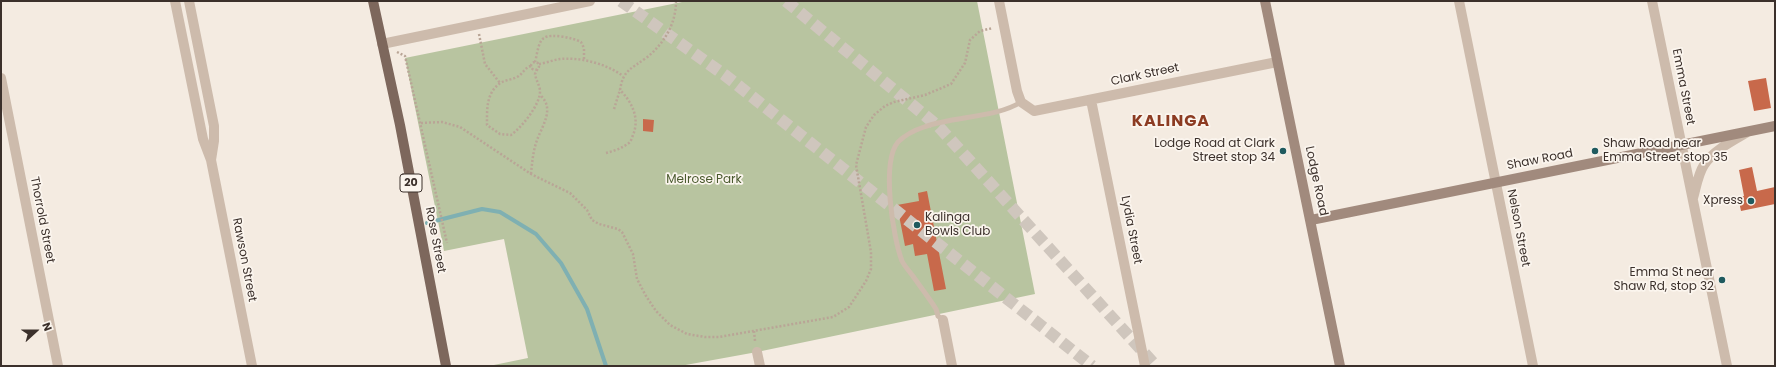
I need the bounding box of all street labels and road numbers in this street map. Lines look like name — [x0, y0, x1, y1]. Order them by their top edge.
street label: Emma Street — [1669, 48, 1697, 126]
street label: Clark Street — [1110, 61, 1180, 89]
street label: Lodge Road — [1302, 145, 1330, 217]
street label: Shaw Road — [1506, 147, 1574, 173]
road number: 20 — [400, 174, 422, 192]
street label: Thorrold Street — [27, 175, 57, 265]
street label: Nelson Street — [1503, 188, 1533, 268]
street label: Lydia Street — [1117, 195, 1145, 265]
street label: Rose Street — [422, 206, 448, 274]
street label: Rawson Street — [229, 217, 259, 303]

